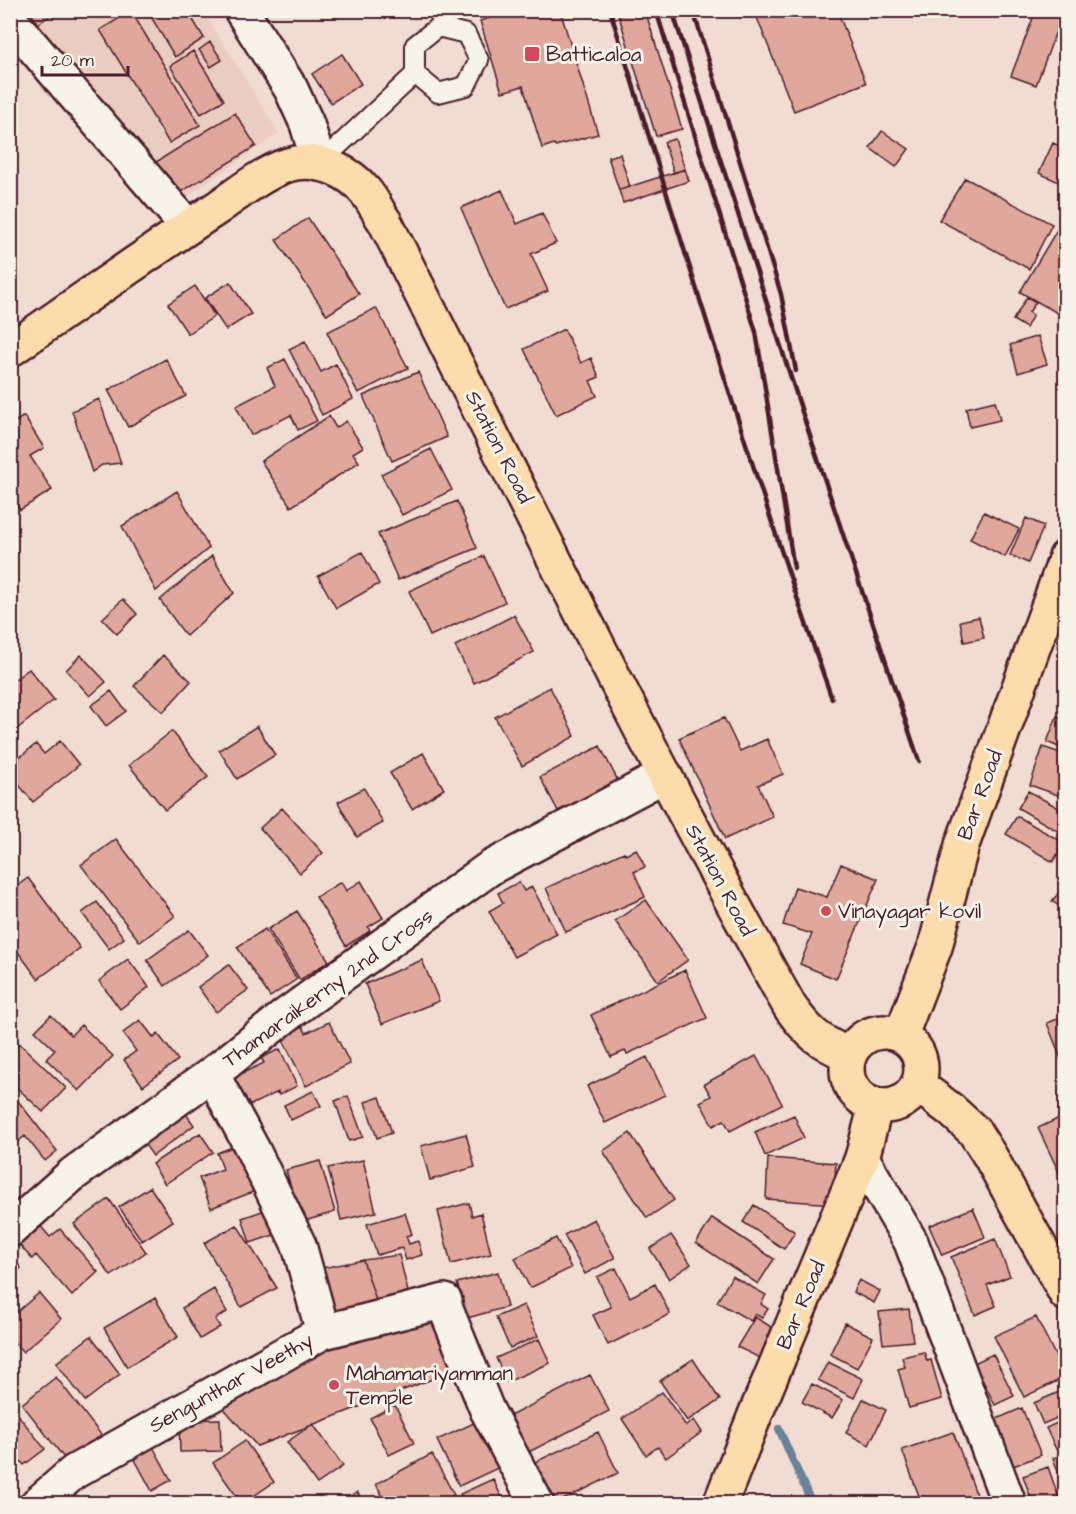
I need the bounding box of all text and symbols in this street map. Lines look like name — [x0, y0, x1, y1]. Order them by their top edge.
scale bar — [42, 39, 128, 77]
place label: Batticaloa — [546, 40, 642, 69]
marker: Batticaloa — [523, 45, 541, 63]
text: 20 m — [51, 48, 94, 73]
street label: Station Road — [458, 385, 540, 509]
street label: Bar Road — [950, 746, 1010, 844]
street label: Station Road — [678, 819, 762, 941]
place label: Vinayagar kovil — [838, 897, 981, 928]
street label: Thamaraikerny 2nd Cross — [217, 902, 440, 1076]
marker: Vinayagar kovil — [819, 904, 833, 918]
street label: Bar Road — [769, 1256, 833, 1354]
street label: Sengunthar Veethy — [144, 1326, 320, 1442]
place label: Mahamariyamman Temple — [346, 1359, 513, 1413]
marker: Mahamariyamman Temple — [327, 1378, 341, 1392]

